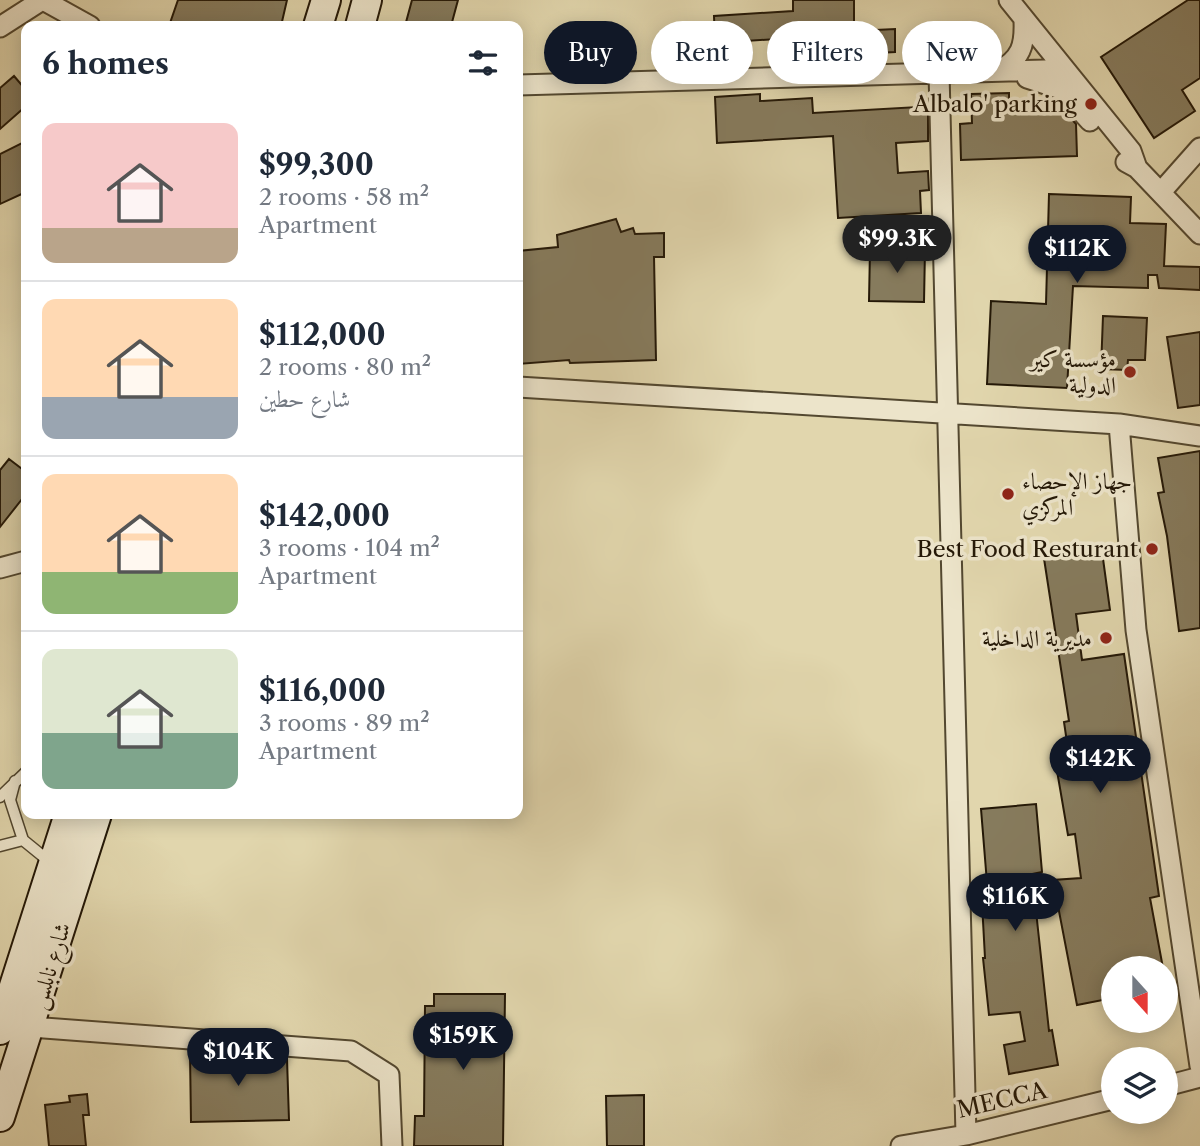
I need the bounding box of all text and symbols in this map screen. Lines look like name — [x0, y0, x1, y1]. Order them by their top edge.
chip: Buy — [544, 21, 637, 84]
chip: Rent — [651, 21, 753, 84]
chip: Filters — [767, 21, 888, 84]
chip: New — [902, 21, 1002, 84]
icon: filters — [464, 44, 502, 82]
text: 6 homes — [42, 45, 169, 82]
place label: Albalo' parking — [912, 90, 1078, 118]
marker: Albalo' parking — [1083, 96, 1099, 112]
text: $99,300 — [259, 146, 374, 183]
icon: home — [98, 151, 182, 235]
text: 2 rooms · 58 m² — [259, 183, 429, 211]
text: Apartment — [259, 211, 377, 239]
pin: $99.3K — [840, 216, 954, 275]
text: $99.3K — [858, 224, 936, 252]
pin: $112K — [1028, 226, 1126, 285]
text: $112K — [1044, 234, 1110, 262]
text: $112,000 — [259, 316, 386, 353]
icon: home — [98, 327, 182, 411]
place label: مؤسسة كير الدولية — [1028, 345, 1116, 399]
text: 2 rooms · 80 m² — [259, 353, 431, 381]
marker: مؤسسة كير الدولية — [1122, 364, 1138, 380]
text: شارع حطين — [259, 385, 350, 413]
place label: جهاز الإحصاء المركزي — [1022, 467, 1132, 526]
marker: جهاز الإحصاء المركزي — [1000, 486, 1016, 502]
text: $142,000 — [259, 497, 390, 534]
icon: home — [98, 502, 182, 586]
text: 3 rooms · 104 m² — [259, 534, 440, 562]
place label: Best Food Resturant — [917, 535, 1138, 563]
marker: Best Food Resturant — [1144, 541, 1160, 557]
text: Apartment — [259, 562, 377, 590]
place label: مديرية الداخلية — [982, 624, 1092, 653]
marker: مديرية الداخلية — [1098, 630, 1114, 646]
text: $116,000 — [259, 672, 386, 709]
icon: home — [98, 677, 182, 761]
text: 3 rooms · 89 m² — [259, 709, 430, 737]
pin: $142K — [1051, 736, 1149, 795]
text: Apartment — [259, 737, 377, 765]
text: $142K — [1066, 744, 1134, 772]
pin: $116K — [966, 874, 1064, 933]
text: $116K — [982, 882, 1048, 910]
street label: شارع نابلس — [24, 919, 82, 1015]
north arrow — [1101, 956, 1178, 1032]
map controls — [1101, 956, 1178, 1124]
pin: $159K — [414, 1012, 512, 1072]
text: $159K — [429, 1021, 497, 1049]
pin: $104K — [189, 1028, 287, 1088]
text: $104K — [203, 1037, 273, 1065]
button: layers — [1101, 1047, 1178, 1124]
street label: MECCA — [954, 1076, 1051, 1124]

